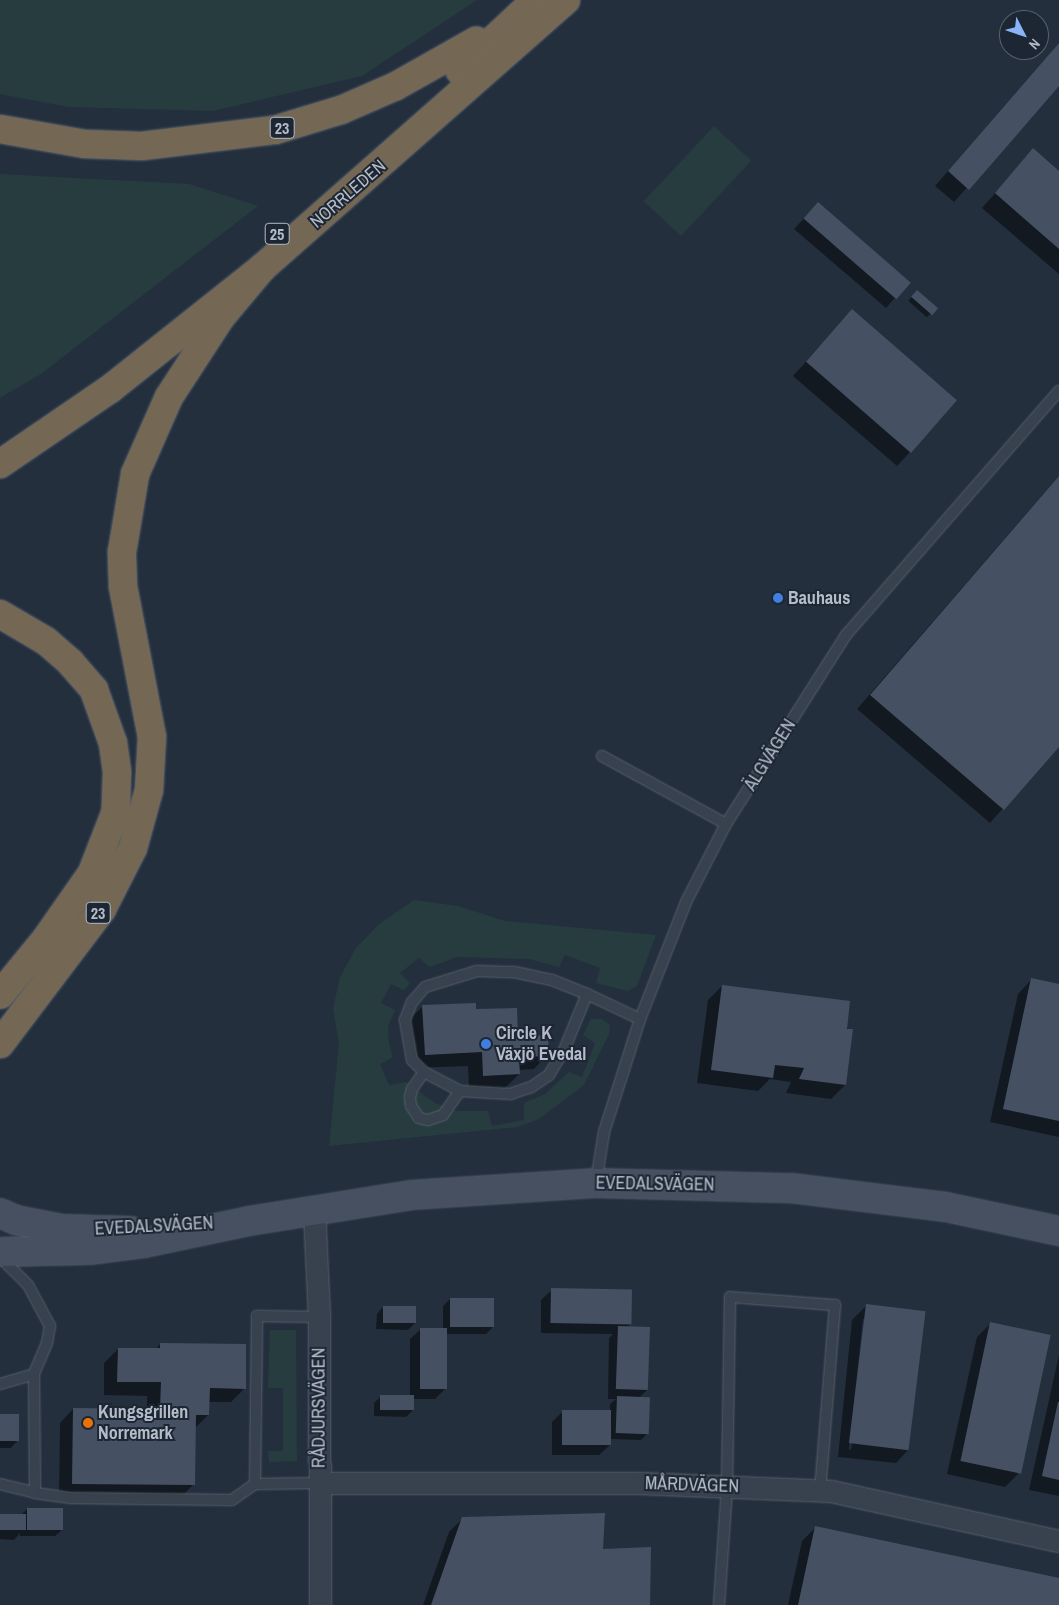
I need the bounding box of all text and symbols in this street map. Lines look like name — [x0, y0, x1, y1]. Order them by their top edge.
north arrow — [999, 10, 1049, 60]
text: N — [1025, 35, 1044, 53]
road number: 23 — [270, 115, 294, 142]
street label: NORRLEDEN — [306, 155, 390, 233]
road number: 25 — [264, 220, 290, 248]
place label: Bauhaus — [788, 587, 850, 609]
marker: Bauhaus — [772, 592, 784, 604]
street label: ÄLGVÄGEN — [740, 715, 800, 795]
road number: 23 — [86, 900, 110, 926]
place label: Circle K Växjö Evedal — [496, 1023, 586, 1066]
marker: Circle K Växjö Evedal — [480, 1038, 492, 1050]
street label: EVEDALSVÄGEN — [595, 1172, 715, 1196]
street label: EVEDALSVÄGEN — [94, 1212, 214, 1240]
street label: RÅDJURSVÄGEN — [308, 1348, 330, 1468]
place label: Kungsgrillen Norremark — [98, 1402, 188, 1445]
marker: Kungsgrillen Norremark — [82, 1417, 94, 1429]
street label: MÅRDVÄGEN — [645, 1473, 739, 1497]

